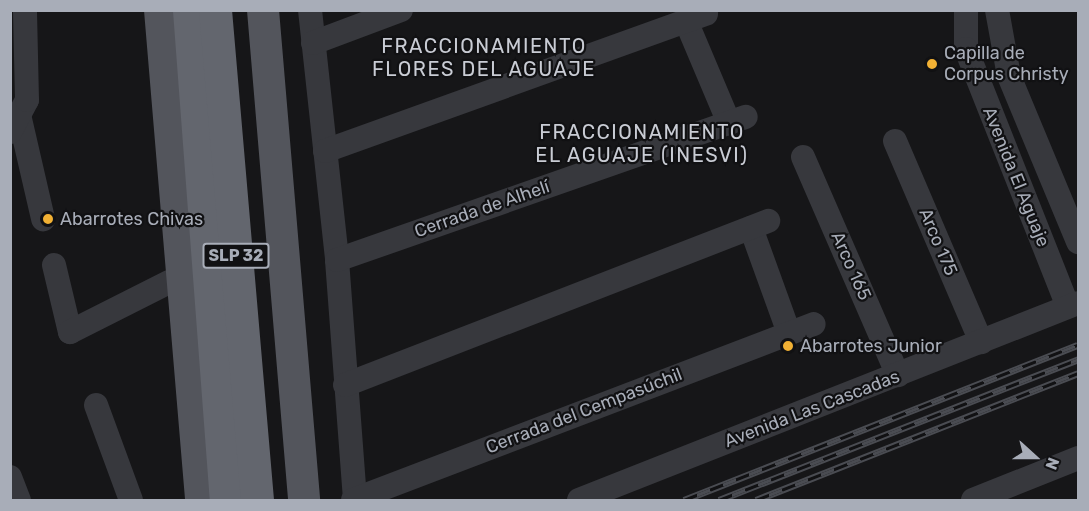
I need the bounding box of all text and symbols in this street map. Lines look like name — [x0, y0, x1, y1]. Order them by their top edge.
district label: FRACCIONAMIENTO FLORES DEL AGUAJE — [372, 34, 596, 81]
place label: Capilla de Corpus Christy — [944, 43, 1069, 86]
marker: Capilla de Corpus Christy — [925, 57, 939, 71]
street label: Avenida El Aguaje — [978, 104, 1054, 250]
district label: FRACCIONAMIENTO EL AGUAJE (INESVI) — [535, 121, 749, 168]
street label: Cerrada de Alhelí — [411, 176, 553, 242]
street label: Arco 175 — [914, 205, 962, 279]
place label: Abarrotes Chivas — [60, 208, 203, 230]
marker: Abarrotes Chivas — [41, 212, 55, 226]
street label: Arco 165 — [826, 228, 876, 304]
road number: SLP 32 — [202, 243, 270, 269]
place label: Abarrotes Junior — [800, 335, 942, 357]
marker: Abarrotes Junior — [781, 339, 795, 353]
street label: Cerrada del Cempasúchil — [483, 364, 685, 458]
street label: Avenida Las Cascadas — [721, 366, 903, 452]
north arrow — [1005, 427, 1065, 487]
text: N — [1041, 455, 1063, 472]

